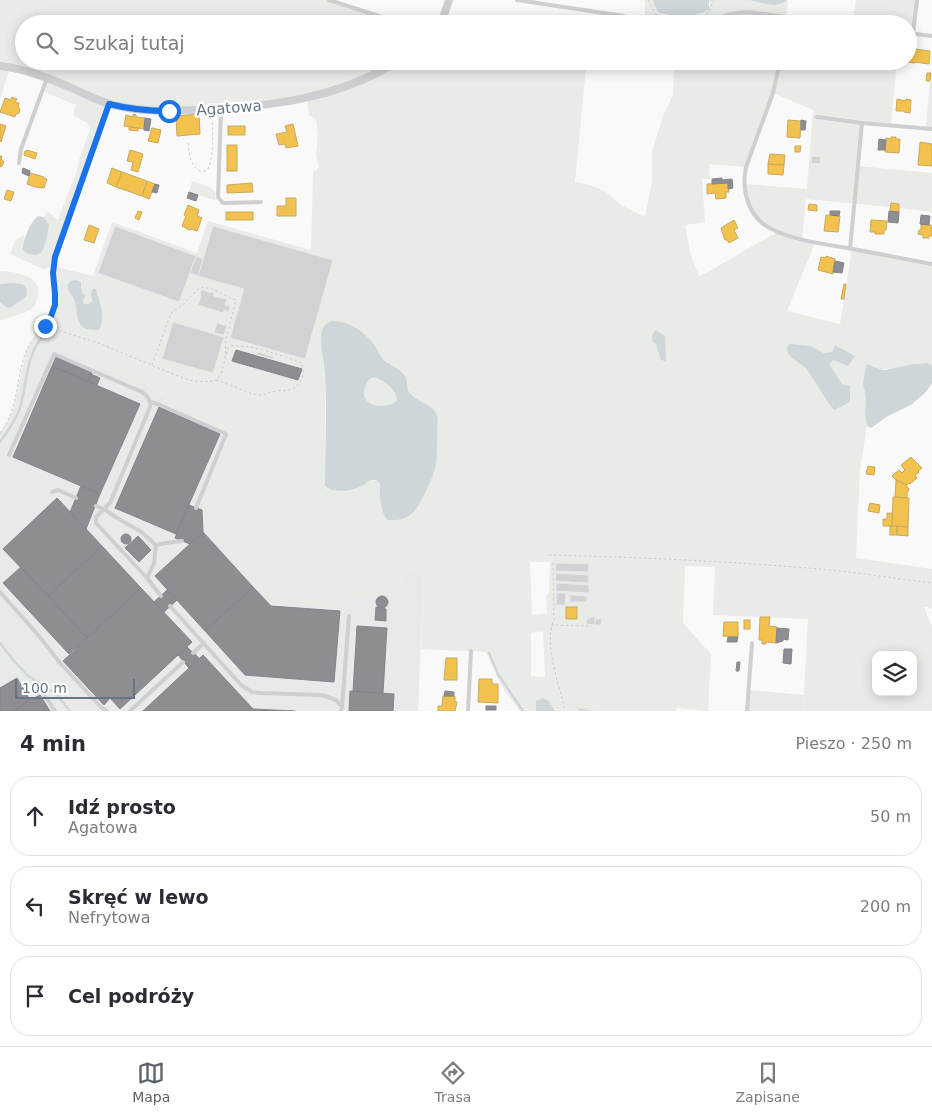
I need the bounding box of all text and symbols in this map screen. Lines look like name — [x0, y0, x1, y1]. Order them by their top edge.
search box — [15, 15, 917, 70]
icon: search — [33, 29, 61, 57]
text: Szukaj tutaj — [73, 32, 185, 54]
street label: Agatowa — [196, 97, 262, 119]
route start — [158, 100, 181, 123]
route end — [34, 315, 57, 338]
map controls — [872, 651, 917, 696]
button: layers — [872, 651, 917, 696]
scale bar — [15, 676, 135, 699]
text: 100 m — [22, 680, 67, 696]
text: 4 min — [20, 732, 86, 756]
text: Pieszo · 250 m — [795, 734, 912, 753]
text: Idź prosto — [68, 796, 176, 818]
icon: ahead — [21, 802, 49, 830]
text: 50 m — [870, 807, 911, 826]
text: Agatowa — [68, 818, 138, 837]
text: Skręć w lewo — [68, 886, 209, 908]
icon: left — [21, 892, 49, 920]
text: 200 m — [860, 897, 911, 916]
text: Nefrytowa — [68, 908, 150, 927]
icon: arrive — [21, 982, 49, 1010]
text: Cel podróży — [68, 985, 194, 1007]
tab: Mapa — [132, 1059, 170, 1105]
tab: Trasa — [435, 1059, 471, 1105]
tab: Zapisane — [736, 1059, 800, 1105]

